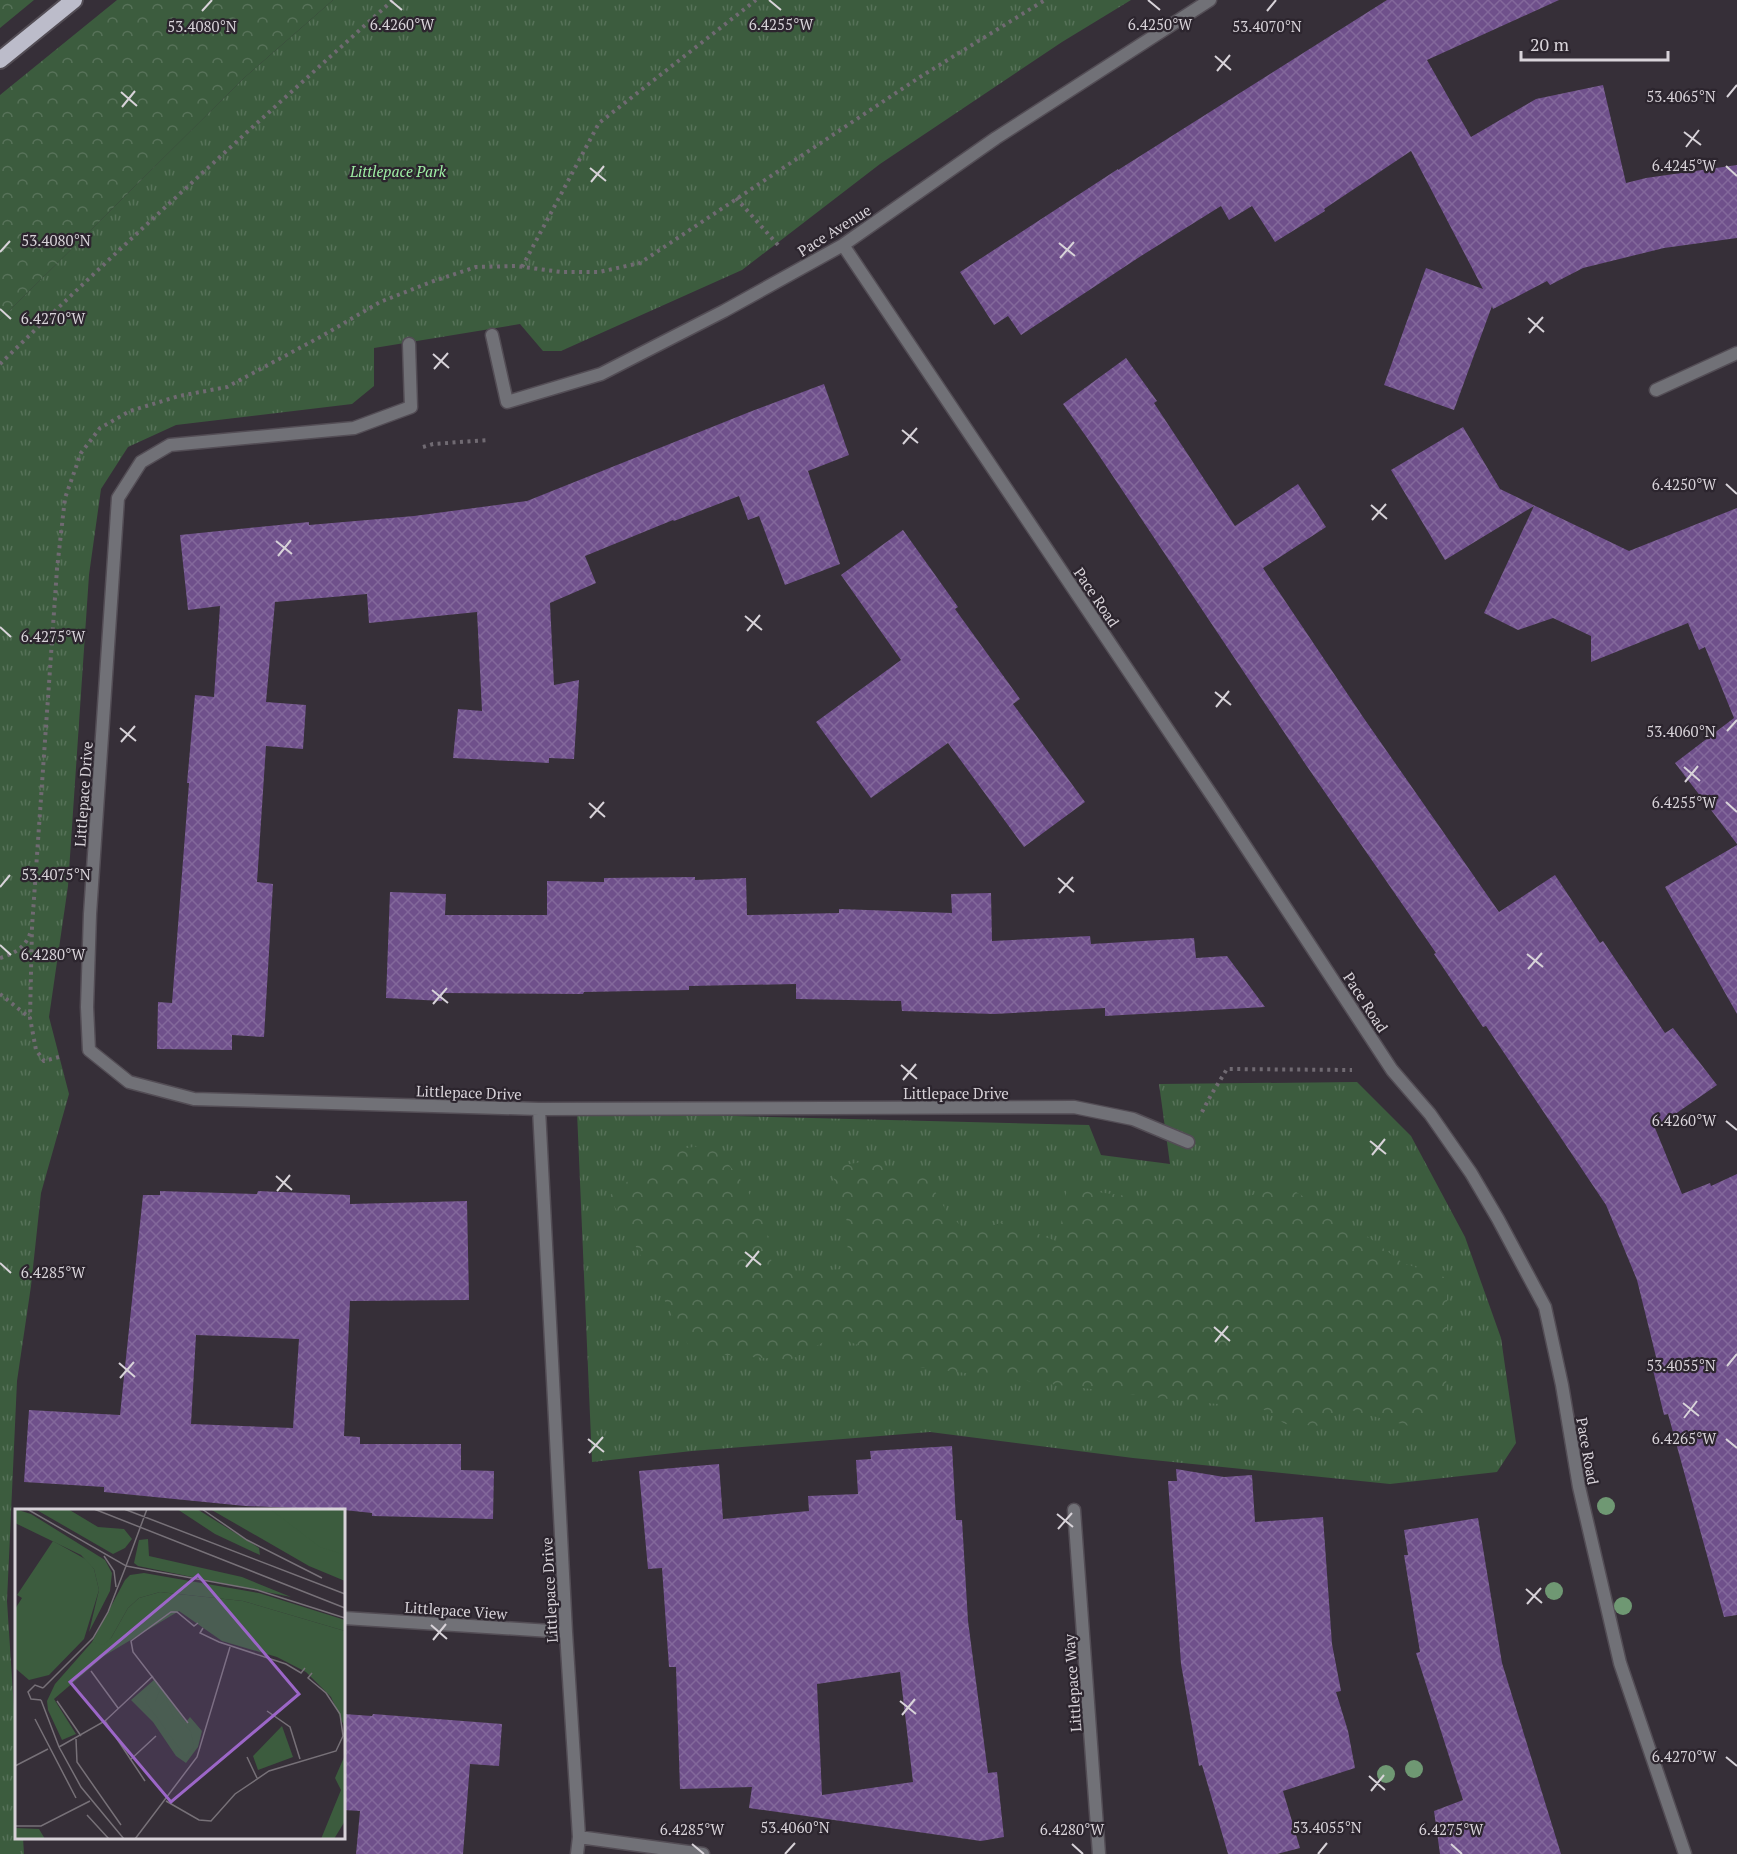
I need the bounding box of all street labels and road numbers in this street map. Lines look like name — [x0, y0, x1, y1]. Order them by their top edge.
street label: Pace Avenue — [793, 199, 875, 261]
street label: Pace Road — [1070, 563, 1124, 631]
street label: Littlepace Drive — [69, 741, 97, 847]
street label: Pace Road — [1339, 968, 1393, 1036]
street label: Littlepace Drive — [416, 1080, 522, 1104]
street label: Littlepace Drive — [903, 1083, 1009, 1103]
street label: Pace Road — [1572, 1416, 1604, 1486]
street label: Littlepace Drive — [536, 1537, 562, 1643]
street label: Littlepace View — [404, 1596, 509, 1624]
street label: Littlepace Way — [1059, 1633, 1085, 1733]

